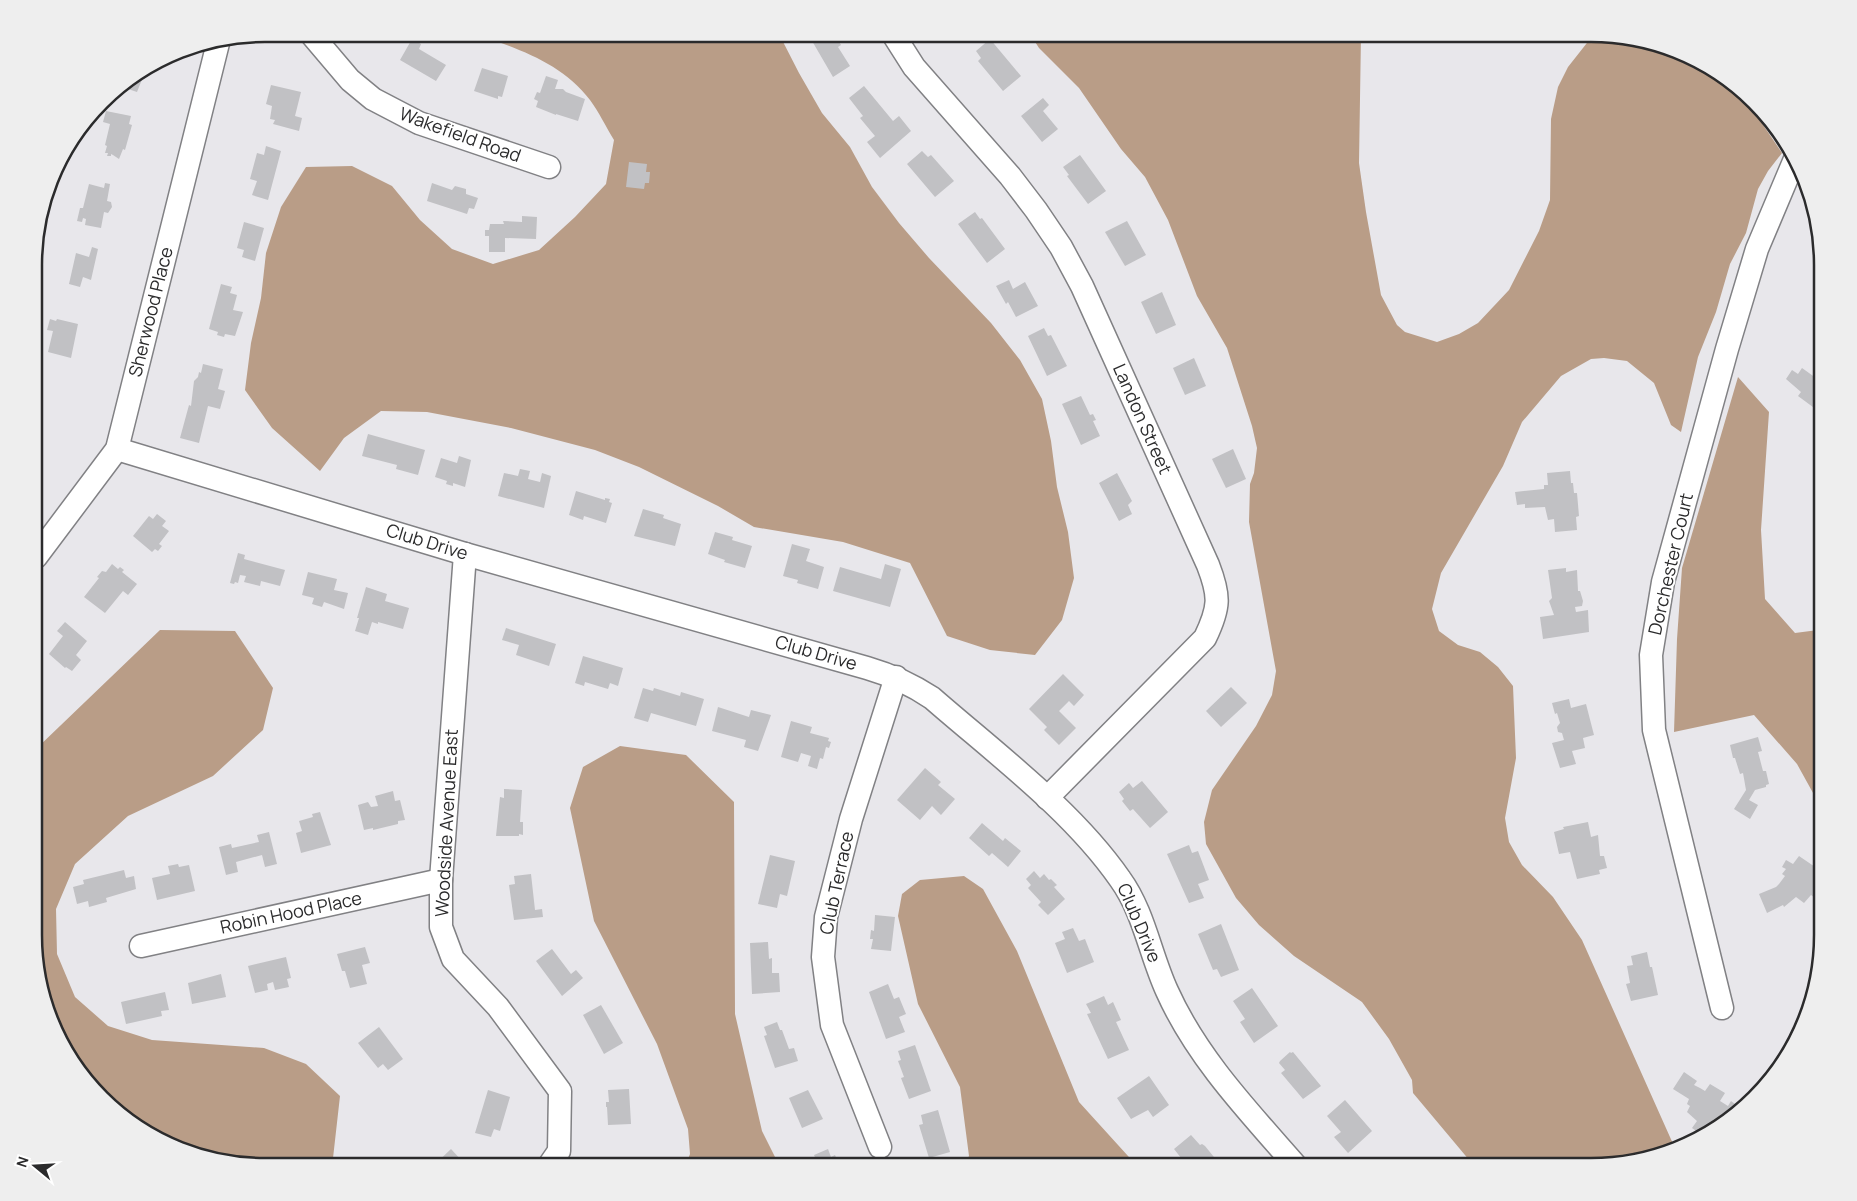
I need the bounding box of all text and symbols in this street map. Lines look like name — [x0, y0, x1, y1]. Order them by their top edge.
street label: Wakefield Road — [396, 101, 524, 167]
street label: Sherwood Place — [122, 244, 178, 379]
street label: Landon Street — [1108, 360, 1178, 478]
street label: Dorchester Court — [1642, 490, 1698, 637]
street label: Club Drive — [384, 517, 471, 565]
street label: Club Drive — [773, 629, 860, 675]
street label: Woodside Avenue East — [429, 728, 463, 918]
street label: Club Terrace — [813, 829, 859, 936]
street label: Club Drive — [1112, 879, 1167, 966]
street label: Robin Hood Place — [218, 885, 364, 939]
north arrow — [10, 1141, 60, 1191]
text: N — [12, 1154, 33, 1170]

